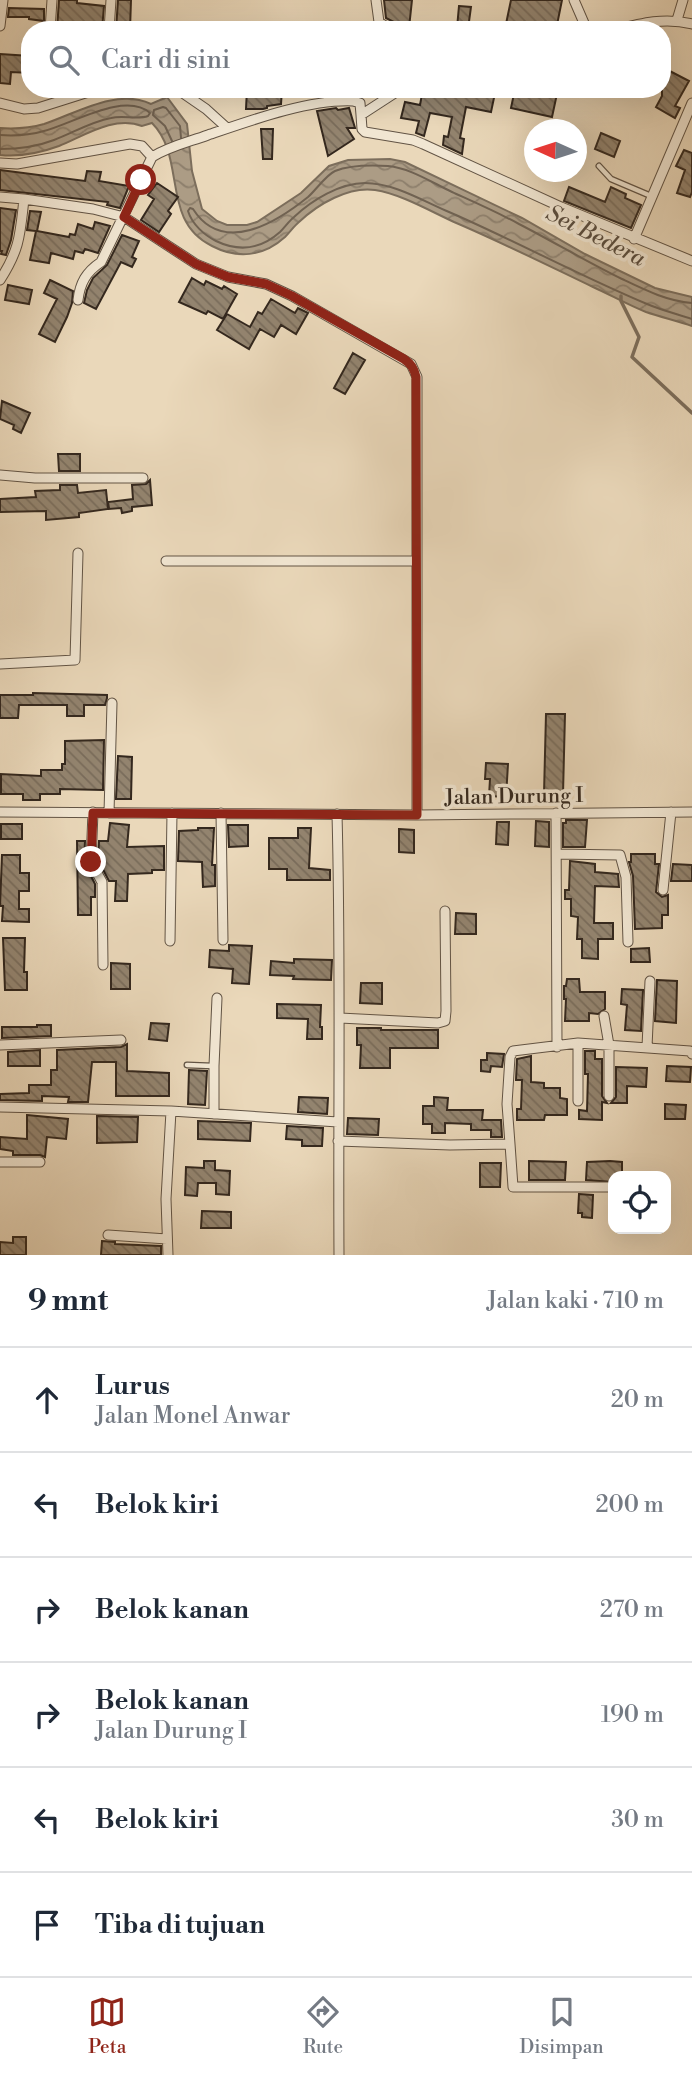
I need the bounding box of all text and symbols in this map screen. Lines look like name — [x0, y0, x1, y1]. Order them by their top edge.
search box — [21, 21, 671, 98]
icon: search — [45, 41, 83, 79]
text: Cari di sini — [101, 44, 230, 76]
north arrow — [524, 119, 587, 182]
route start — [125, 164, 156, 195]
water label: Sei Bedera — [541, 199, 650, 273]
street label: Jalan Durung I — [443, 783, 584, 811]
route end — [75, 846, 106, 877]
map controls — [608, 1171, 671, 1234]
button: locate — [608, 1171, 671, 1234]
text: 9 mnt — [28, 1282, 108, 1320]
text: Jalan kaki · 710 m — [487, 1287, 664, 1315]
text: Lurus — [95, 1370, 170, 1402]
icon: ahead — [28, 1381, 66, 1419]
text: 20 m — [611, 1386, 664, 1414]
text: Jalan Monel Anwar — [95, 1402, 290, 1430]
icon: left — [28, 1486, 66, 1524]
text: Belok kiri — [95, 1489, 219, 1521]
text: 200 m — [596, 1491, 664, 1519]
icon: right — [28, 1591, 66, 1629]
text: Belok kanan — [95, 1594, 249, 1626]
text: 270 m — [600, 1596, 664, 1624]
text: Belok kanan — [95, 1685, 249, 1717]
icon: right — [28, 1696, 66, 1734]
text: 190 m — [601, 1701, 664, 1729]
text: Jalan Durung I — [95, 1717, 247, 1745]
icon: left — [28, 1801, 66, 1839]
text: Belok kiri — [95, 1804, 219, 1836]
text: 30 m — [611, 1806, 664, 1834]
icon: arrive — [28, 1906, 66, 1944]
text: Tiba di tujuan — [95, 1909, 265, 1941]
tab: Peta — [88, 1993, 126, 2059]
tab: Rute — [303, 1993, 343, 2059]
tab: Disimpan — [520, 1993, 604, 2059]

